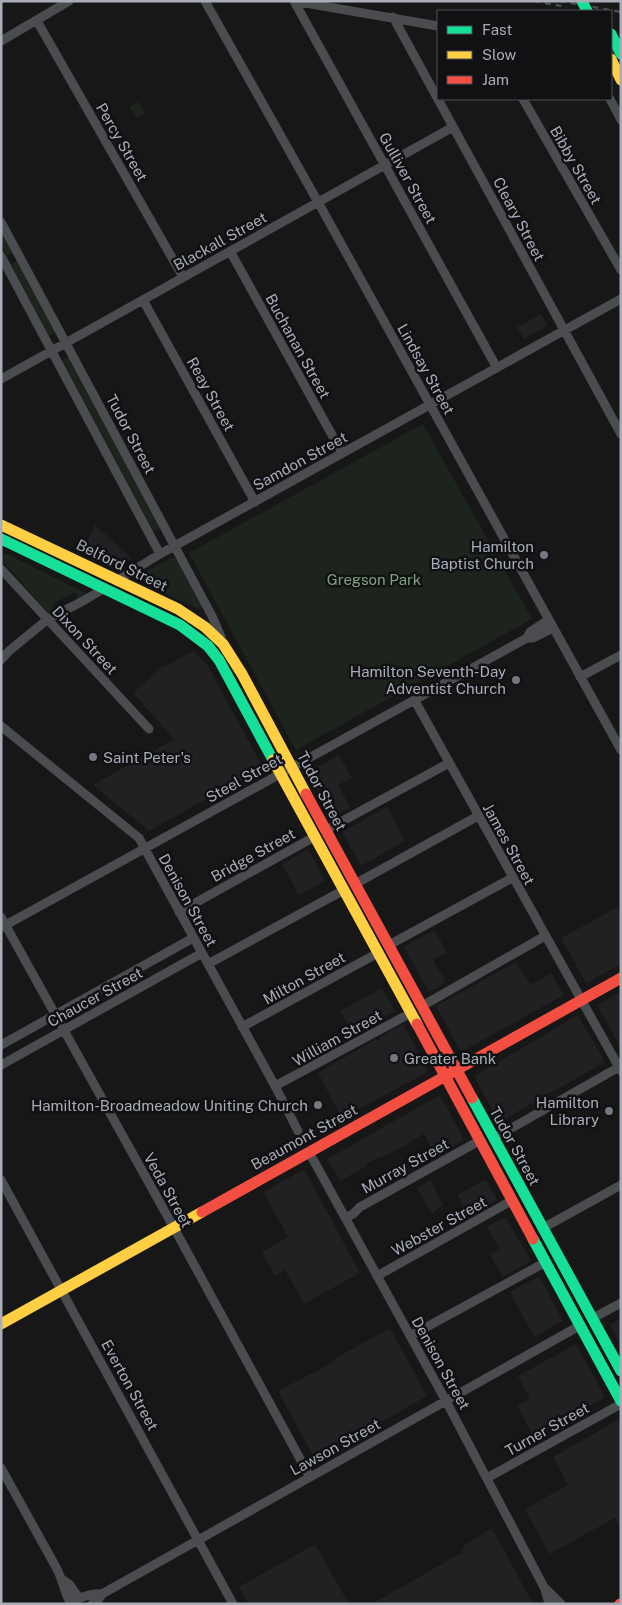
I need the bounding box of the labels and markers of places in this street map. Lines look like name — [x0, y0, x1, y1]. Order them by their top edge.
place label: Hamilton Baptist Church — [430, 538, 534, 572]
marker: Hamilton Baptist Church — [538, 549, 550, 561]
place label: Hamilton Seventh-Day Adventist Church — [350, 663, 506, 697]
marker: Hamilton Seventh-Day Adventist Church — [510, 674, 522, 686]
place label: Saint Peter's — [103, 749, 191, 766]
marker: Saint Peter's — [87, 751, 99, 763]
place label: Greater Bank — [404, 1050, 496, 1067]
marker: Greater Bank — [388, 1052, 400, 1064]
place label: Hamilton Library — [536, 1094, 599, 1128]
place label: Hamilton-Broadmeadow Uniting Church — [31, 1097, 308, 1114]
marker: Hamilton-Broadmeadow Uniting Church — [312, 1099, 324, 1111]
marker: Hamilton Library — [603, 1105, 615, 1117]

